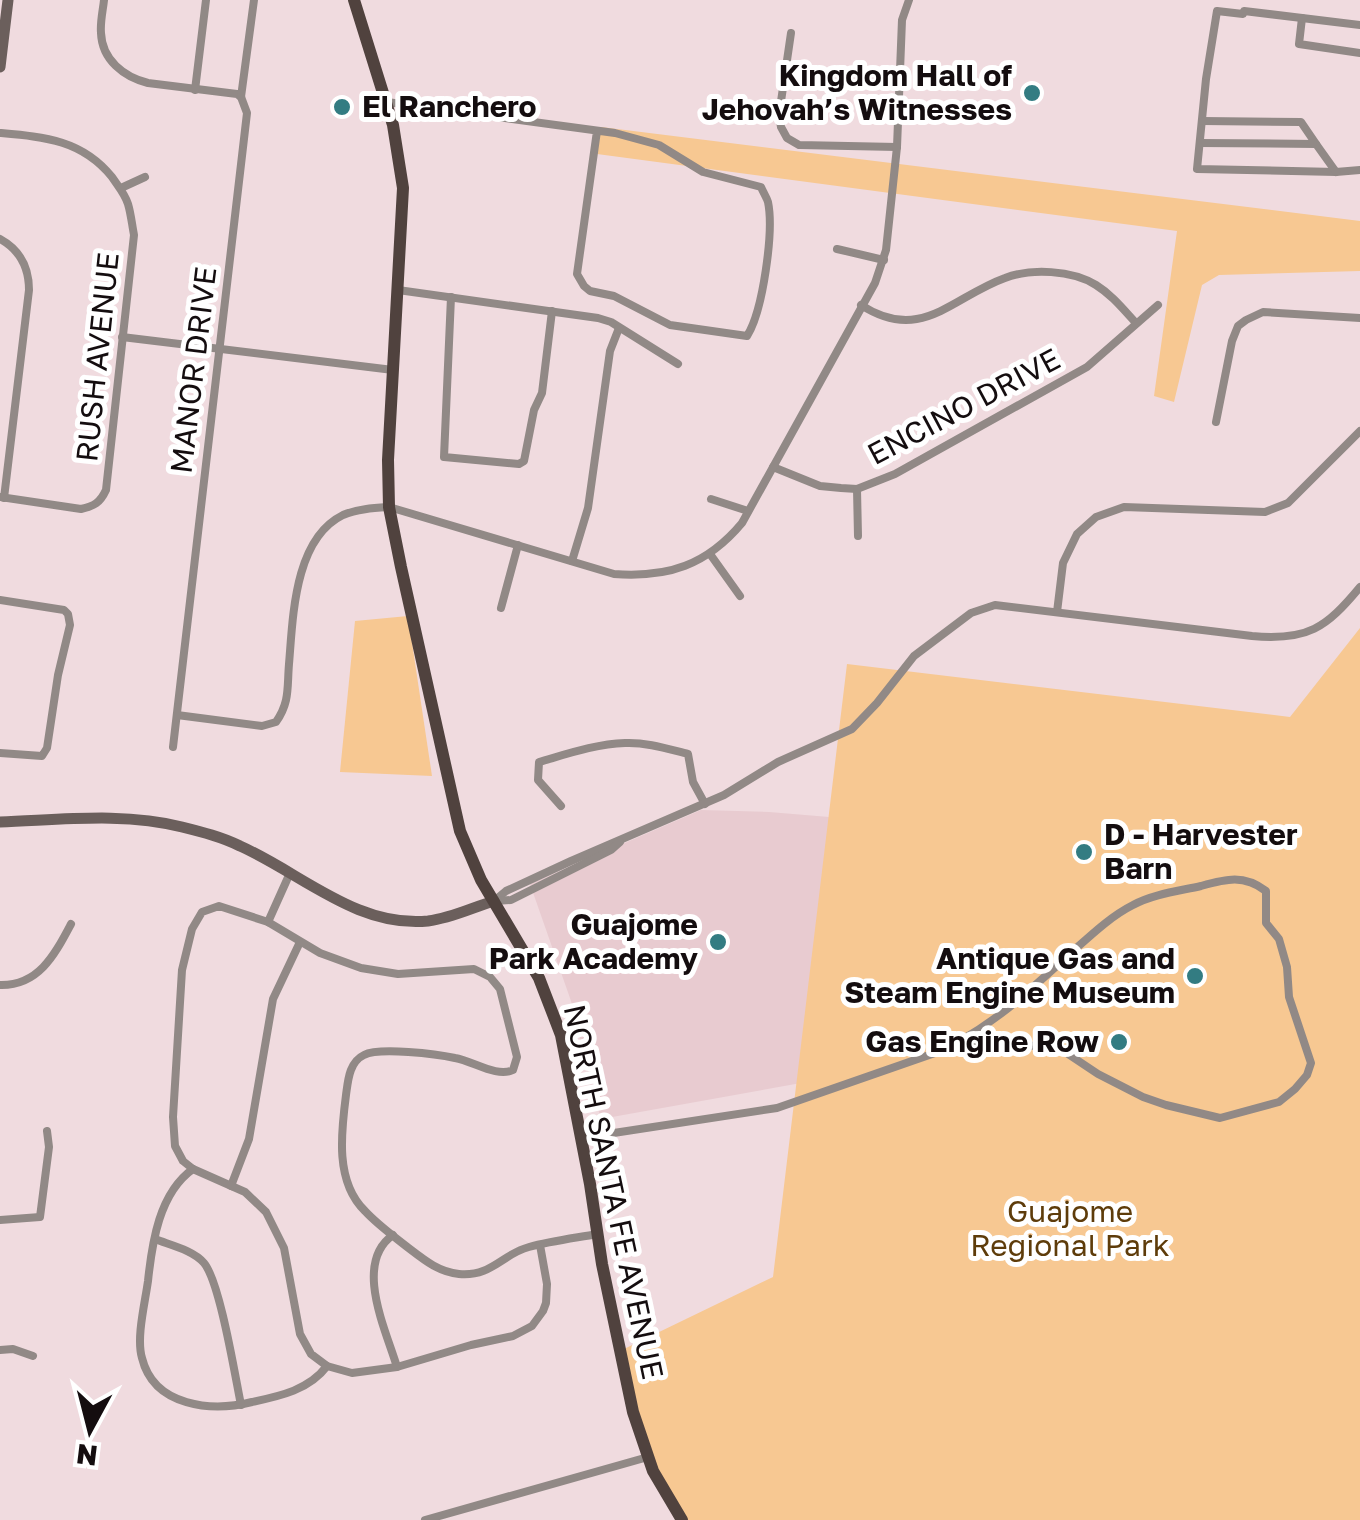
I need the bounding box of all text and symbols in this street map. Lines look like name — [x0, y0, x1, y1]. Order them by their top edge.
place label: Kingdom Hall of Jehovah’s Witnesses — [702, 57, 1012, 127]
marker: Kingdom Hall of Jehovah’s Witnesses — [1021, 82, 1043, 104]
place label: El Ranchero — [362, 88, 537, 124]
marker: El Ranchero — [331, 96, 353, 118]
street label: RUSH AVENUE — [68, 250, 126, 463]
street label: MANOR DRIVE — [162, 264, 224, 475]
street label: ENCINO DRIVE — [861, 340, 1066, 472]
place label: D - Harvester Barn — [1104, 816, 1298, 886]
marker: D - Harvester Barn — [1073, 841, 1095, 863]
place label: Guajome Park Academy — [489, 906, 698, 976]
marker: Guajome Park Academy — [707, 931, 729, 953]
place label: Antique Gas and Steam Engine Museum — [844, 940, 1175, 1010]
marker: Antique Gas and Steam Engine Museum — [1184, 965, 1206, 987]
street label: NORTH SANTA FE AVENUE — [557, 1001, 671, 1382]
place label: Gas Engine Row — [865, 1023, 1099, 1059]
marker: Gas Engine Row — [1108, 1031, 1130, 1053]
park label: Guajome Regional Park — [970, 1193, 1170, 1263]
north arrow — [40, 1380, 140, 1480]
text: N — [74, 1438, 99, 1473]

